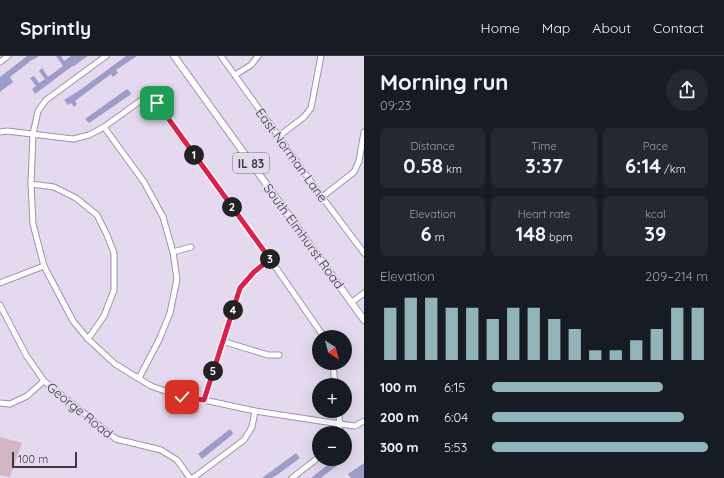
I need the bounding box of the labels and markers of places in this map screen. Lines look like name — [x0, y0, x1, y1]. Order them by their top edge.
pin — [140, 86, 174, 120]
pin: 1 — [184, 145, 204, 165]
pin: 2 — [222, 197, 242, 217]
pin: 3 — [260, 249, 280, 269]
pin: 4 — [223, 300, 243, 320]
pin: 5 — [203, 361, 223, 381]
pin — [165, 380, 199, 414]

